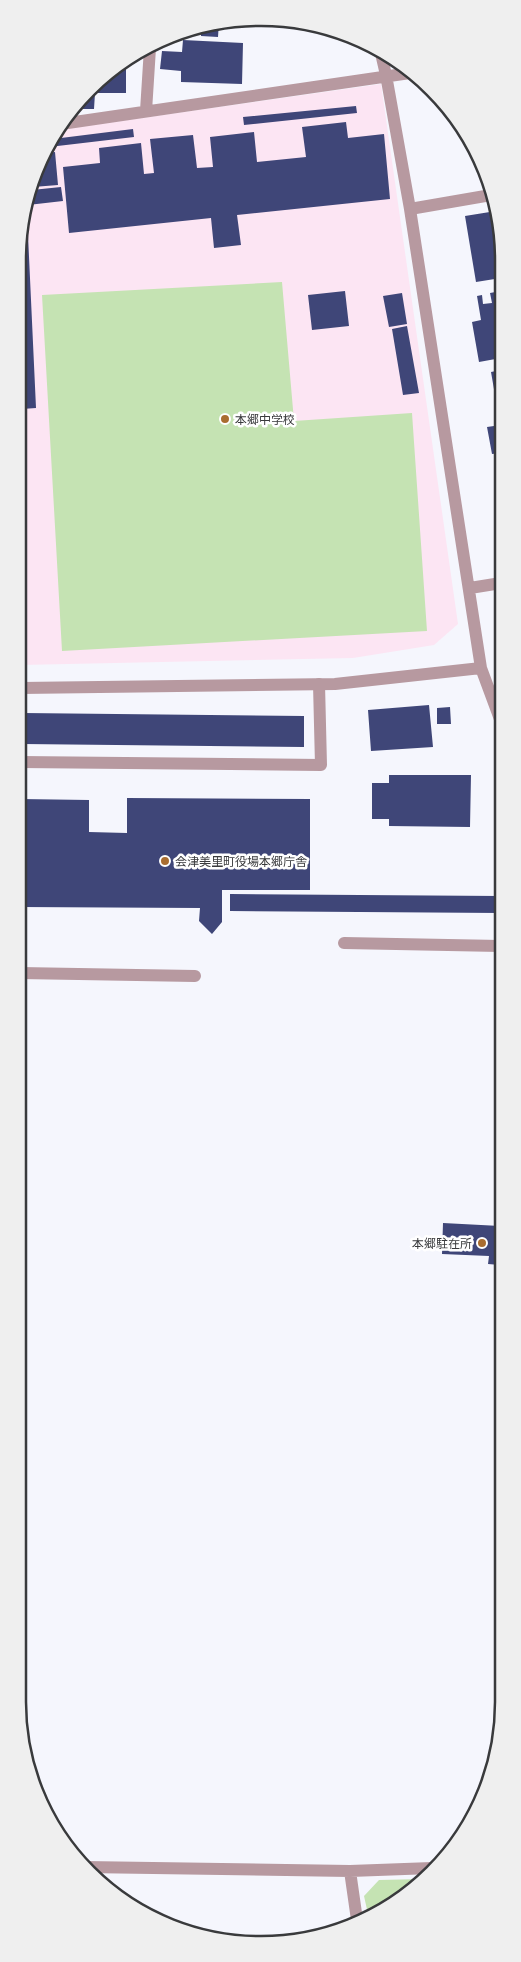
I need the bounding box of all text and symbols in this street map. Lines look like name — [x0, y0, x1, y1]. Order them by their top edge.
place label: 本郷中学校 — [235, 412, 295, 427]
marker: 本郷中学校 — [219, 413, 231, 425]
place label: 会津美里町役場本郷庁舎 — [175, 854, 307, 869]
marker: 会津美里町役場本郷庁舎 — [159, 855, 171, 867]
place label: 本郷駐在所 — [412, 1236, 472, 1251]
marker: 本郷駐在所 — [476, 1237, 488, 1249]

